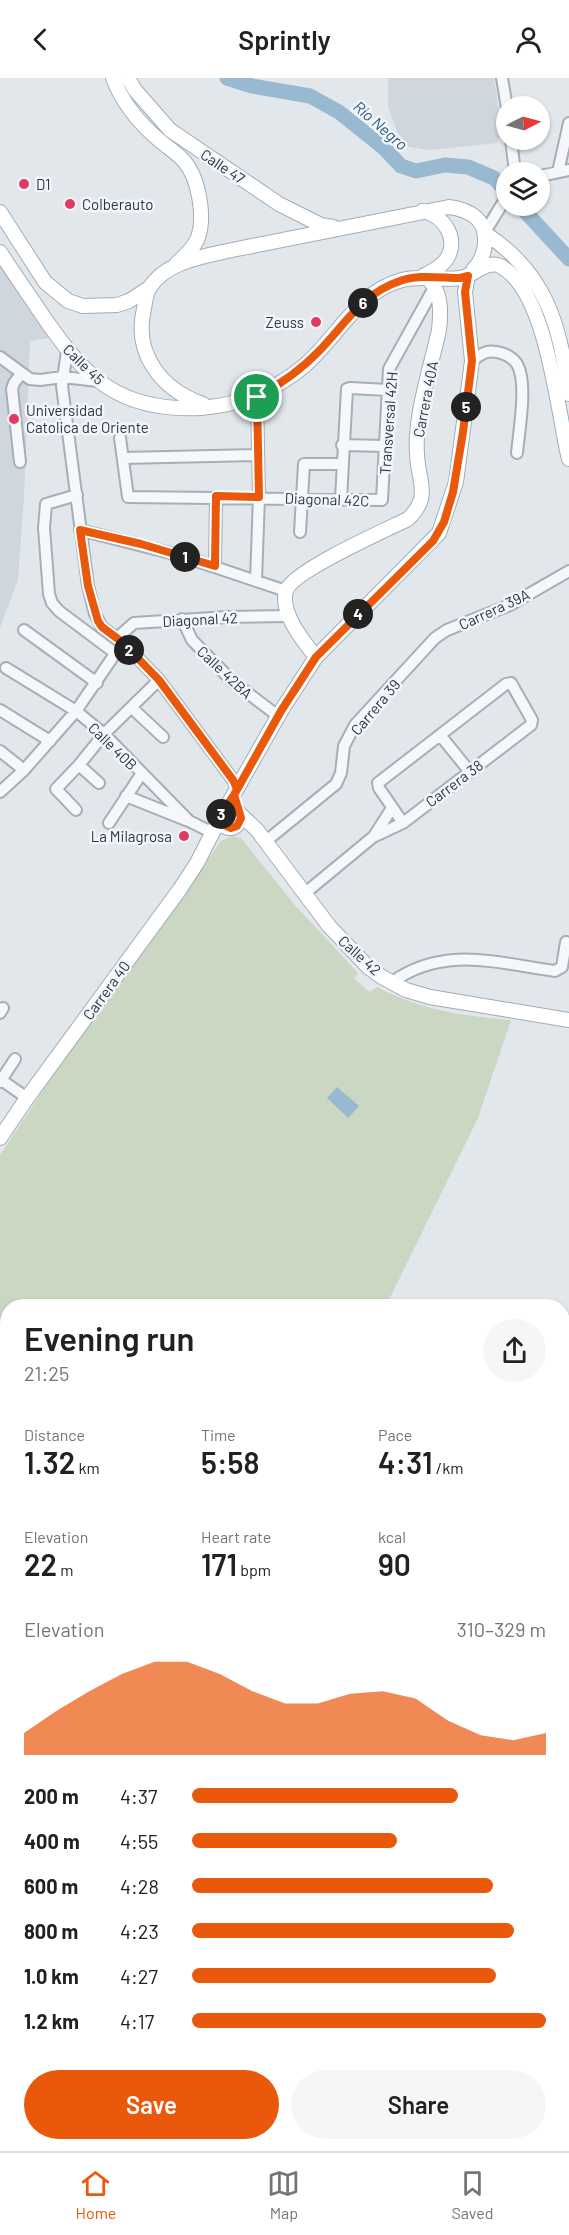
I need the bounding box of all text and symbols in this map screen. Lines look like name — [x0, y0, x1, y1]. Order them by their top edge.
icon: back — [24, 23, 57, 56]
text: Sprintly — [238, 23, 331, 55]
icon: person — [512, 23, 545, 56]
water label: Río Negro — [350, 96, 412, 154]
north arrow — [496, 96, 550, 150]
map controls — [496, 96, 550, 216]
street label: Calle 47 — [197, 145, 249, 187]
button: layers — [496, 162, 550, 216]
place label: D1 — [36, 175, 51, 193]
marker: D1 — [17, 177, 31, 191]
place label: Colberauto — [82, 195, 153, 213]
marker: Colberauto — [63, 197, 77, 211]
pin: 6 — [348, 288, 378, 318]
text: 6 — [359, 293, 367, 312]
place label: Zeuss — [266, 313, 304, 331]
marker: Zeuss — [309, 315, 323, 329]
street label: Calle 45 — [60, 340, 108, 388]
street label: Carrera 40A — [409, 359, 441, 439]
pin — [231, 371, 282, 422]
street label: Transversal 42H — [375, 371, 401, 475]
icon: arrive — [240, 380, 273, 413]
pin: 5 — [451, 392, 481, 422]
text: 5 — [462, 397, 470, 416]
place label: Universidad Catolica de Oriente — [26, 401, 149, 436]
marker: Universidad Catolica de Oriente — [7, 412, 21, 426]
street label: Diagonal 42C — [284, 489, 370, 509]
pin: 1 — [170, 542, 200, 572]
text: 1 — [182, 547, 188, 566]
street label: Carrera 39A — [456, 585, 532, 633]
pin: 4 — [343, 599, 373, 629]
text: 4 — [353, 604, 363, 623]
street label: Diagonal 42 — [162, 608, 238, 630]
pin: 2 — [114, 635, 144, 665]
text: 2 — [125, 640, 133, 659]
street label: Calle 42BA — [194, 642, 256, 702]
street label: Carrera 39 — [347, 675, 403, 739]
street label: Calle 40B — [85, 718, 141, 774]
street label: Carrera 38 — [422, 756, 486, 810]
pin: 3 — [206, 799, 236, 829]
text: 3 — [217, 804, 225, 823]
place label: La Milagrosa — [91, 827, 172, 845]
marker: La Milagrosa — [177, 829, 191, 843]
street label: Calle 42 — [335, 931, 385, 979]
street label: Carrera 40 — [79, 957, 133, 1023]
text: Evening run — [24, 1318, 194, 1358]
button: share — [483, 1319, 546, 1382]
text: 21:25 — [24, 1361, 69, 1385]
text: Distance — [24, 1425, 85, 1444]
text: Time — [201, 1425, 236, 1444]
text: Pace — [378, 1425, 412, 1444]
text: 1.32 — [24, 1444, 75, 1480]
text: 5:58 — [201, 1444, 259, 1480]
text: 4:31 — [378, 1444, 433, 1480]
text: km — [75, 1458, 100, 1477]
text: /km — [433, 1458, 463, 1477]
text: Elevation — [24, 1527, 88, 1546]
text: Heart rate — [201, 1527, 271, 1546]
text: kcal — [378, 1527, 406, 1546]
text: 22 — [24, 1546, 57, 1582]
text: 171 — [201, 1546, 237, 1582]
text: 90 — [378, 1546, 411, 1582]
text: m — [57, 1560, 74, 1579]
text: bpm — [237, 1560, 271, 1579]
text: Elevation — [24, 1617, 105, 1641]
text: 310–329 m — [457, 1617, 546, 1641]
text: 200 m — [24, 1784, 79, 1808]
text: 4:37 — [120, 1784, 158, 1808]
text: 400 m — [24, 1829, 80, 1853]
text: 4:55 — [120, 1829, 158, 1853]
text: 600 m — [24, 1874, 78, 1898]
text: 4:28 — [120, 1874, 159, 1898]
text: 800 m — [24, 1919, 78, 1943]
text: 4:23 — [120, 1919, 159, 1943]
text: 1.0 km — [24, 1964, 79, 1988]
text: 4:27 — [120, 1964, 158, 1988]
text: 1.2 km — [24, 2009, 79, 2033]
text: 4:17 — [120, 2009, 154, 2033]
button: Save — [24, 2070, 279, 2139]
button: Share — [291, 2070, 546, 2139]
tab: Home — [76, 2167, 116, 2222]
tab: Map — [267, 2167, 300, 2222]
tab: Saved — [451, 2167, 493, 2222]

